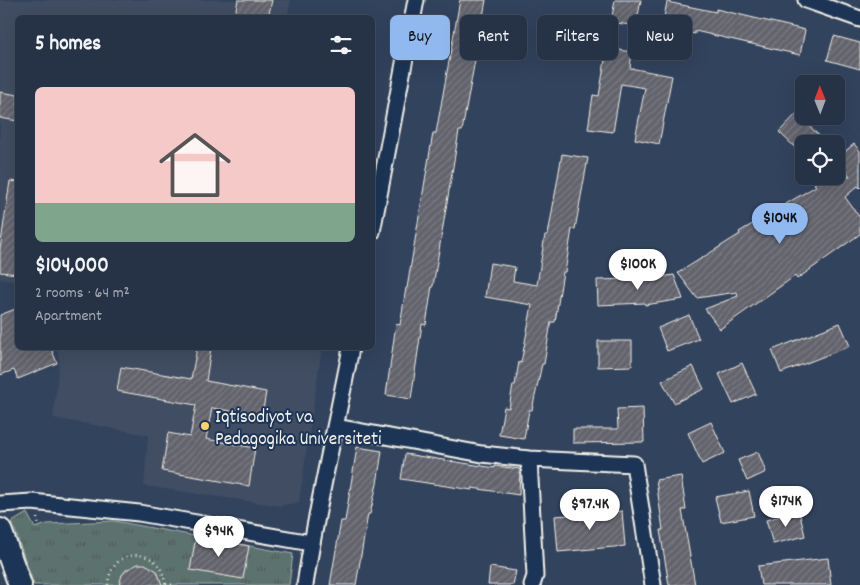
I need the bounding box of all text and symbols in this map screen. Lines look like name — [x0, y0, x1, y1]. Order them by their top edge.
chip: Buy — [390, 15, 450, 60]
chip: Rent — [460, 15, 527, 60]
chip: Filters — [537, 15, 618, 60]
chip: New — [628, 15, 692, 60]
text: 5 homes — [35, 30, 101, 60]
icon: filters — [327, 31, 355, 59]
north arrow — [795, 75, 845, 125]
map controls — [795, 75, 845, 185]
icon: home — [150, 120, 240, 210]
button: locate — [795, 135, 845, 185]
pin: $104K — [745, 202, 815, 245]
text: $104K — [763, 207, 797, 230]
pin: $100K — [603, 248, 673, 291]
text: $104,000 — [35, 252, 109, 282]
text: $100K — [620, 253, 656, 276]
text: 2 rooms · 64 m² — [35, 282, 130, 305]
text: Apartment — [35, 305, 102, 328]
place label: Iqtisodiyot va Pedagogika Universiteti — [215, 405, 382, 454]
marker: Iqtisodiyot va Pedagogika Universiteti — [199, 420, 211, 432]
pin: $174K — [751, 486, 821, 528]
pin: $97.4K — [549, 488, 631, 531]
text: $174K — [770, 490, 802, 513]
text: $97.4K — [571, 493, 609, 516]
pin: $94K — [189, 516, 249, 558]
text: $94K — [204, 520, 234, 543]

